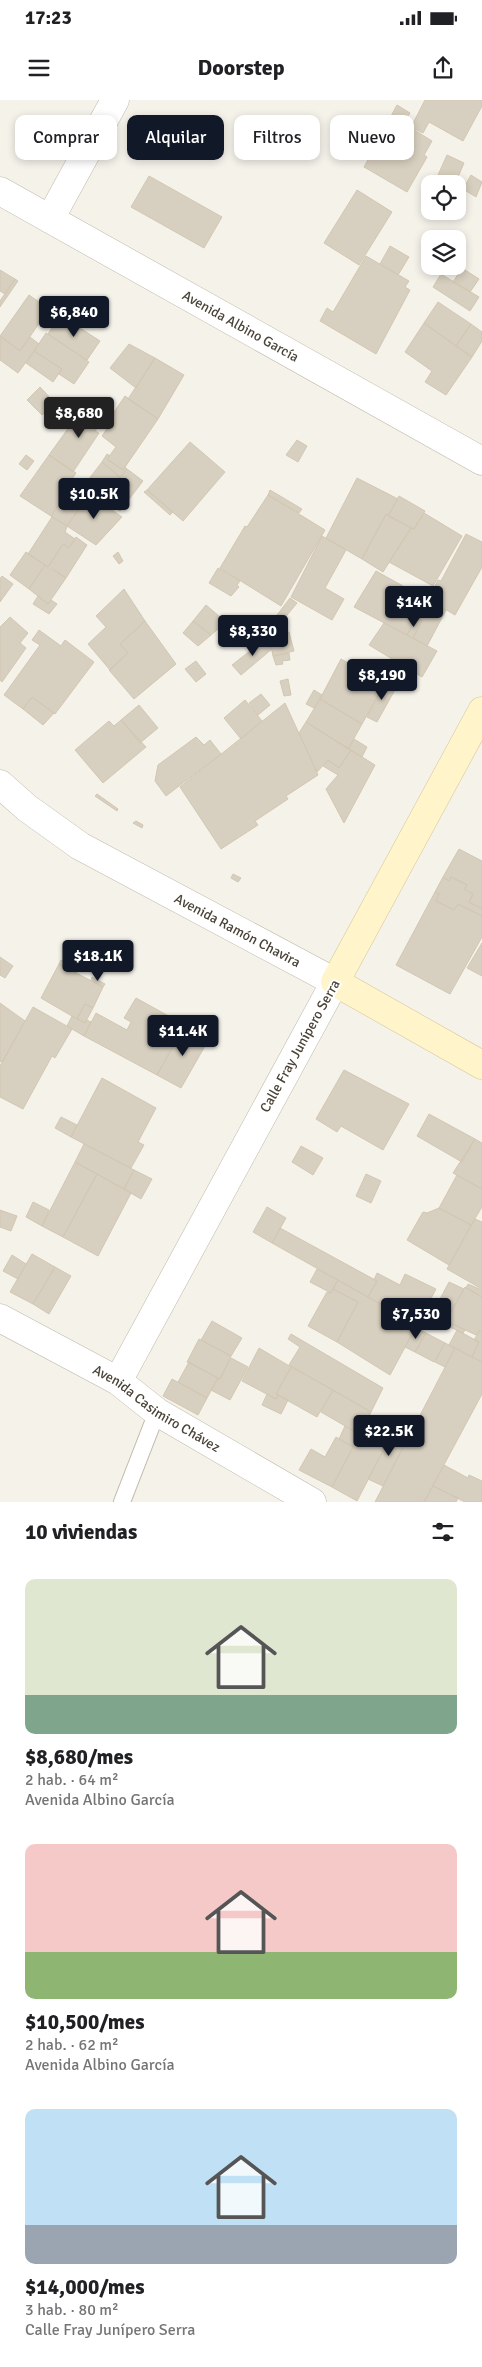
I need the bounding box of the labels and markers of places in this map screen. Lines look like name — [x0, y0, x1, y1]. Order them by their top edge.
pin: $6,840 — [33, 296, 115, 338]
pin: $8,680 — [38, 396, 120, 439]
pin: $10.5K — [53, 478, 135, 520]
pin: $14K — [384, 586, 444, 628]
pin: $8,330 — [212, 614, 294, 657]
pin: $8,190 — [341, 658, 423, 701]
pin: $18.1K — [57, 940, 139, 982]
pin: $11.4K — [142, 1014, 224, 1057]
pin: $7,530 — [375, 1298, 457, 1340]
pin: $22.5K — [348, 1414, 430, 1457]

